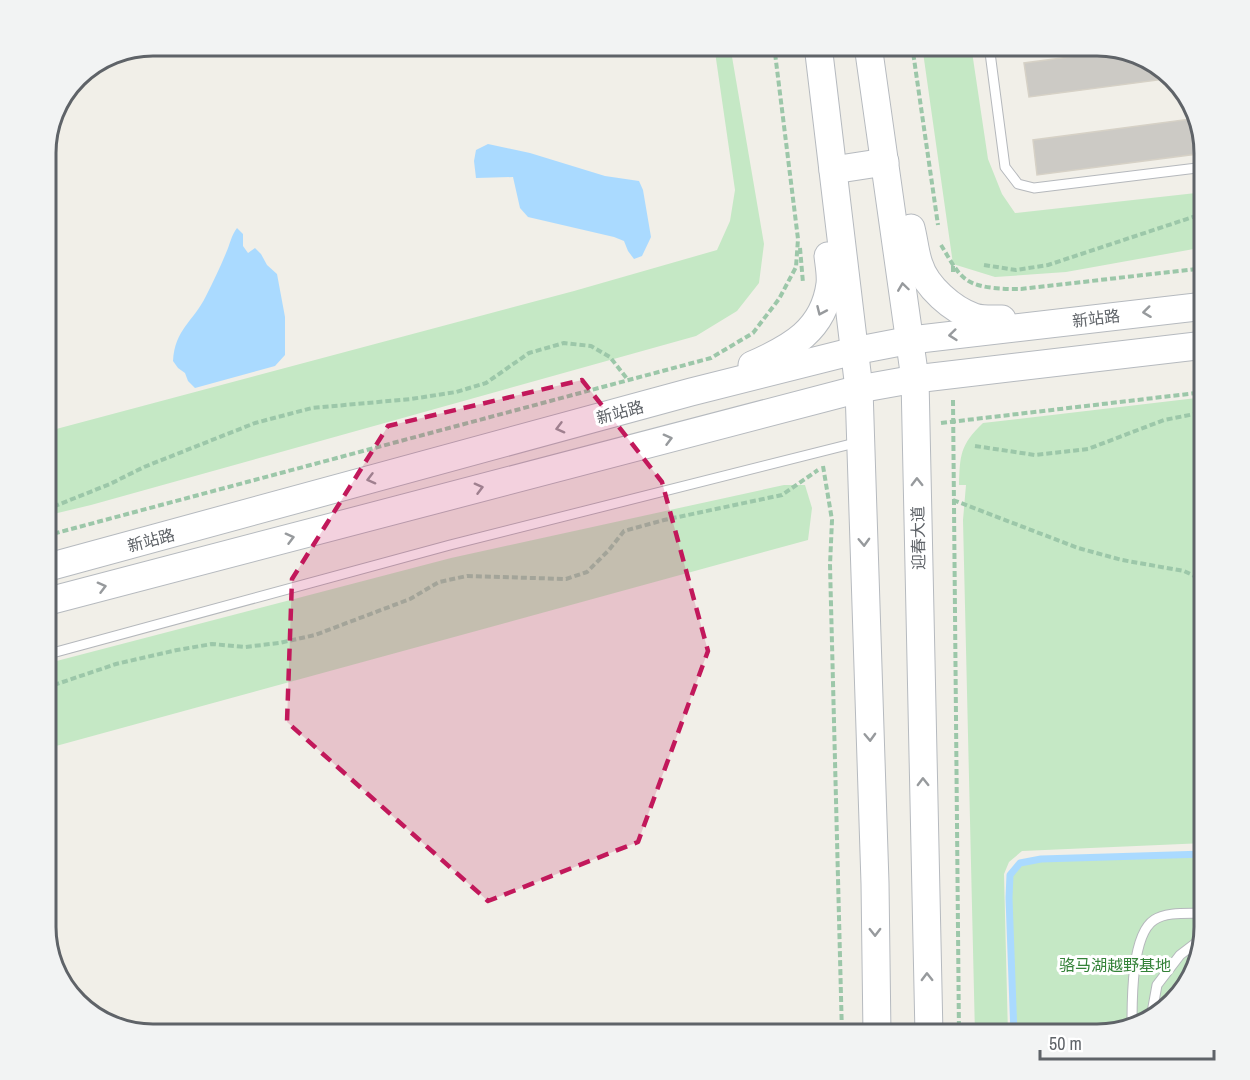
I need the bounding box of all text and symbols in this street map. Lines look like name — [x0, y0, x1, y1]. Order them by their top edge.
one-way arrow — [898, 283, 910, 292]
street label: 新站路 — [1071, 304, 1121, 332]
one-way arrow — [816, 305, 828, 316]
one-way arrow — [1142, 306, 1151, 318]
one-way arrow — [949, 328, 958, 341]
street label: 新站路 — [594, 395, 646, 429]
one-way arrow — [555, 421, 565, 433]
one-way arrow — [662, 434, 673, 446]
one-way arrow — [367, 472, 377, 485]
one-way arrow — [911, 477, 924, 486]
one-way arrow — [474, 483, 484, 496]
street label: 迎春大道 — [906, 506, 930, 570]
street label: 新站路 — [125, 523, 177, 557]
one-way arrow — [285, 532, 295, 545]
one-way arrow — [858, 538, 870, 547]
one-way arrow — [96, 582, 107, 594]
one-way arrow — [864, 732, 876, 741]
one-way arrow — [917, 777, 930, 786]
one-way arrow — [869, 927, 882, 936]
park label: 骆马湖越野基地 — [1059, 954, 1171, 976]
one-way arrow — [921, 972, 934, 981]
scale bar — [1040, 1023, 1214, 1061]
text: 50 m — [1049, 1031, 1082, 1056]

